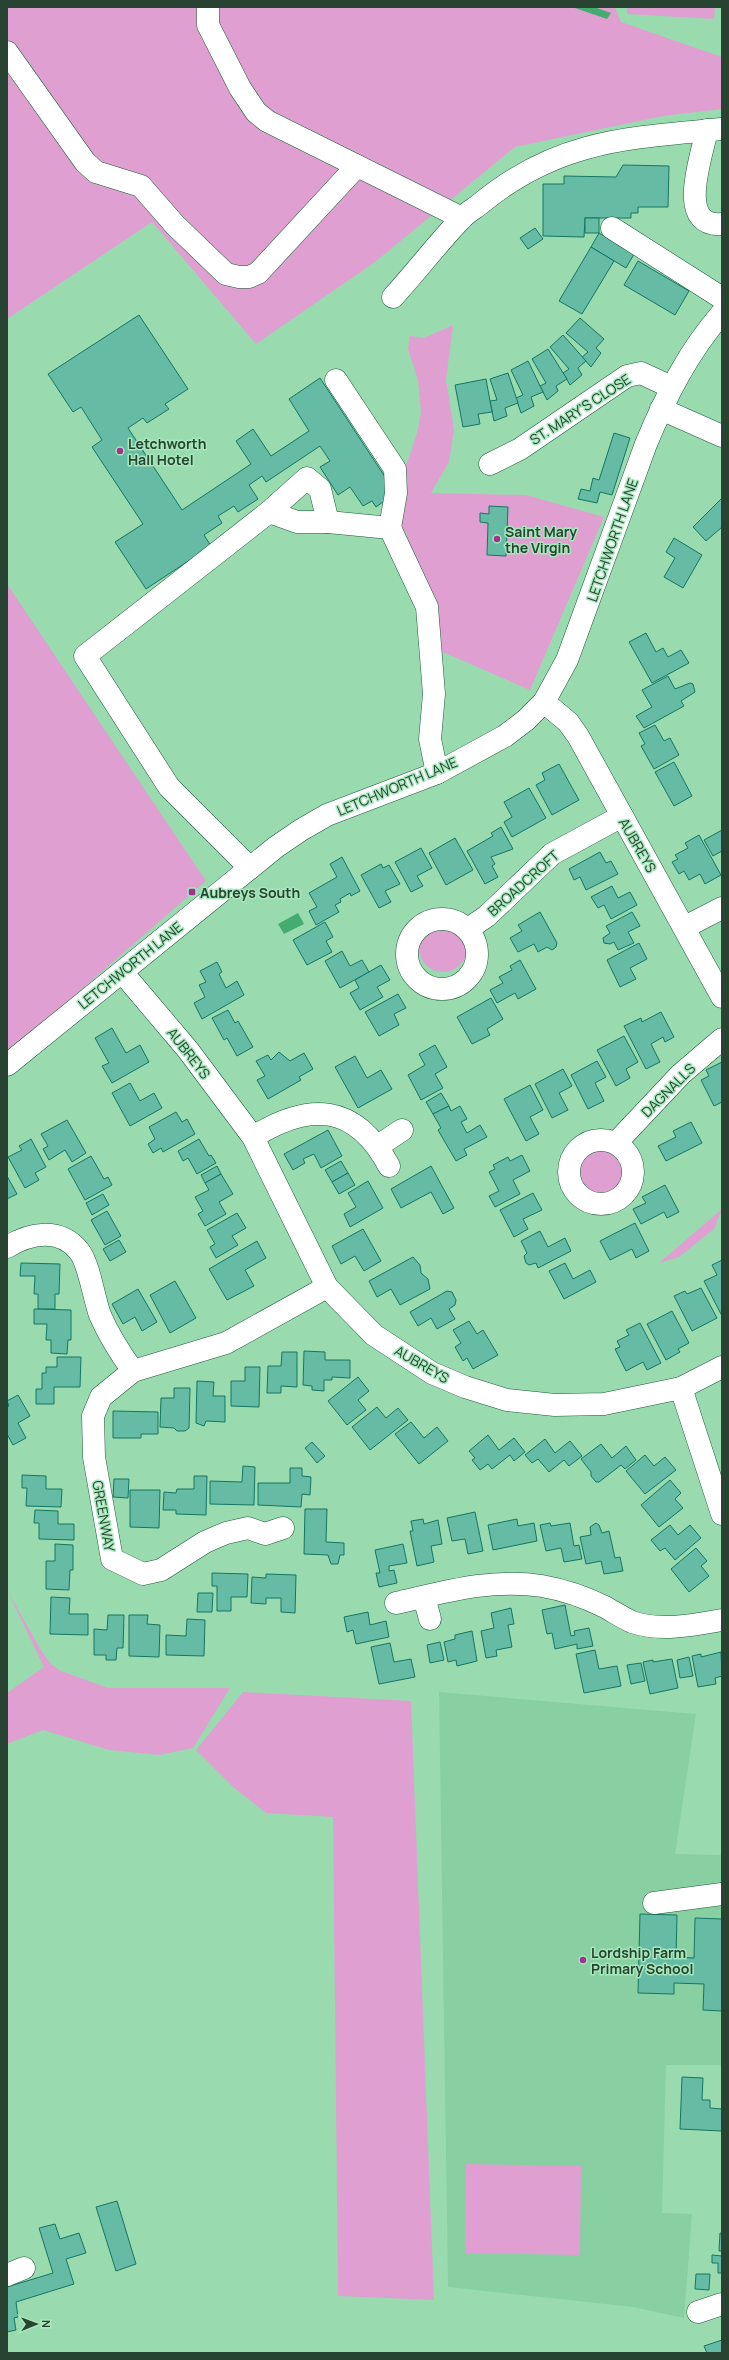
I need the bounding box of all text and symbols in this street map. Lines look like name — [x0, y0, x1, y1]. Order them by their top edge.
street label: ST. MARY'S CLOSE — [526, 369, 634, 449]
place label: Letchworth Hall Hotel — [128, 434, 206, 469]
marker: Letchworth Hall Hotel — [115, 446, 125, 456]
street label: LETCHWORTH LANE — [582, 476, 642, 604]
place label: Saint Mary the Virgin — [505, 522, 577, 557]
marker: Saint Mary the Virgin — [492, 534, 502, 544]
street label: LETCHWORTH LANE — [334, 752, 460, 820]
street label: AUBREYS — [615, 814, 661, 876]
street label: BROADCROFT — [483, 845, 563, 920]
place label: Aubreys South — [200, 883, 300, 902]
marker: Aubreys South — [187, 887, 197, 897]
street label: LETCHWORTH LANE — [74, 917, 186, 1013]
street label: AUBREYS — [163, 1024, 215, 1083]
street label: DAGNALLS — [637, 1059, 699, 1121]
street label: AUBREYS — [391, 1341, 453, 1387]
street label: GREENWAY — [88, 1479, 120, 1553]
place label: Lordship Farm Primary School — [591, 1943, 693, 1978]
marker: Lordship Farm Primary School — [578, 1955, 588, 1965]
north arrow — [16, 2304, 56, 2344]
text: N — [39, 2320, 54, 2328]

